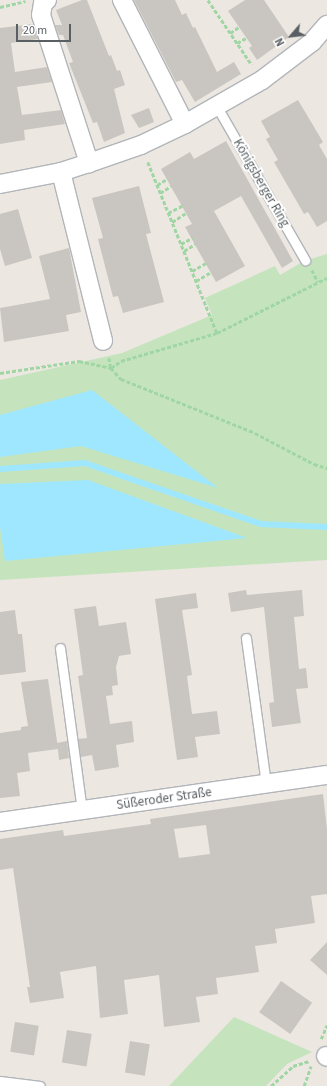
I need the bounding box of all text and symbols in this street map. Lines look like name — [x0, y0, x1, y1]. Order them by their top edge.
scale bar — [18, 16, 73, 42]
north arrow — [271, 16, 311, 56]
text: 20 m — [23, 22, 47, 39]
text: N — [272, 35, 288, 49]
street label: Königsberger Ring — [229, 136, 293, 230]
street label: Süßeroder Straße — [115, 785, 213, 813]

